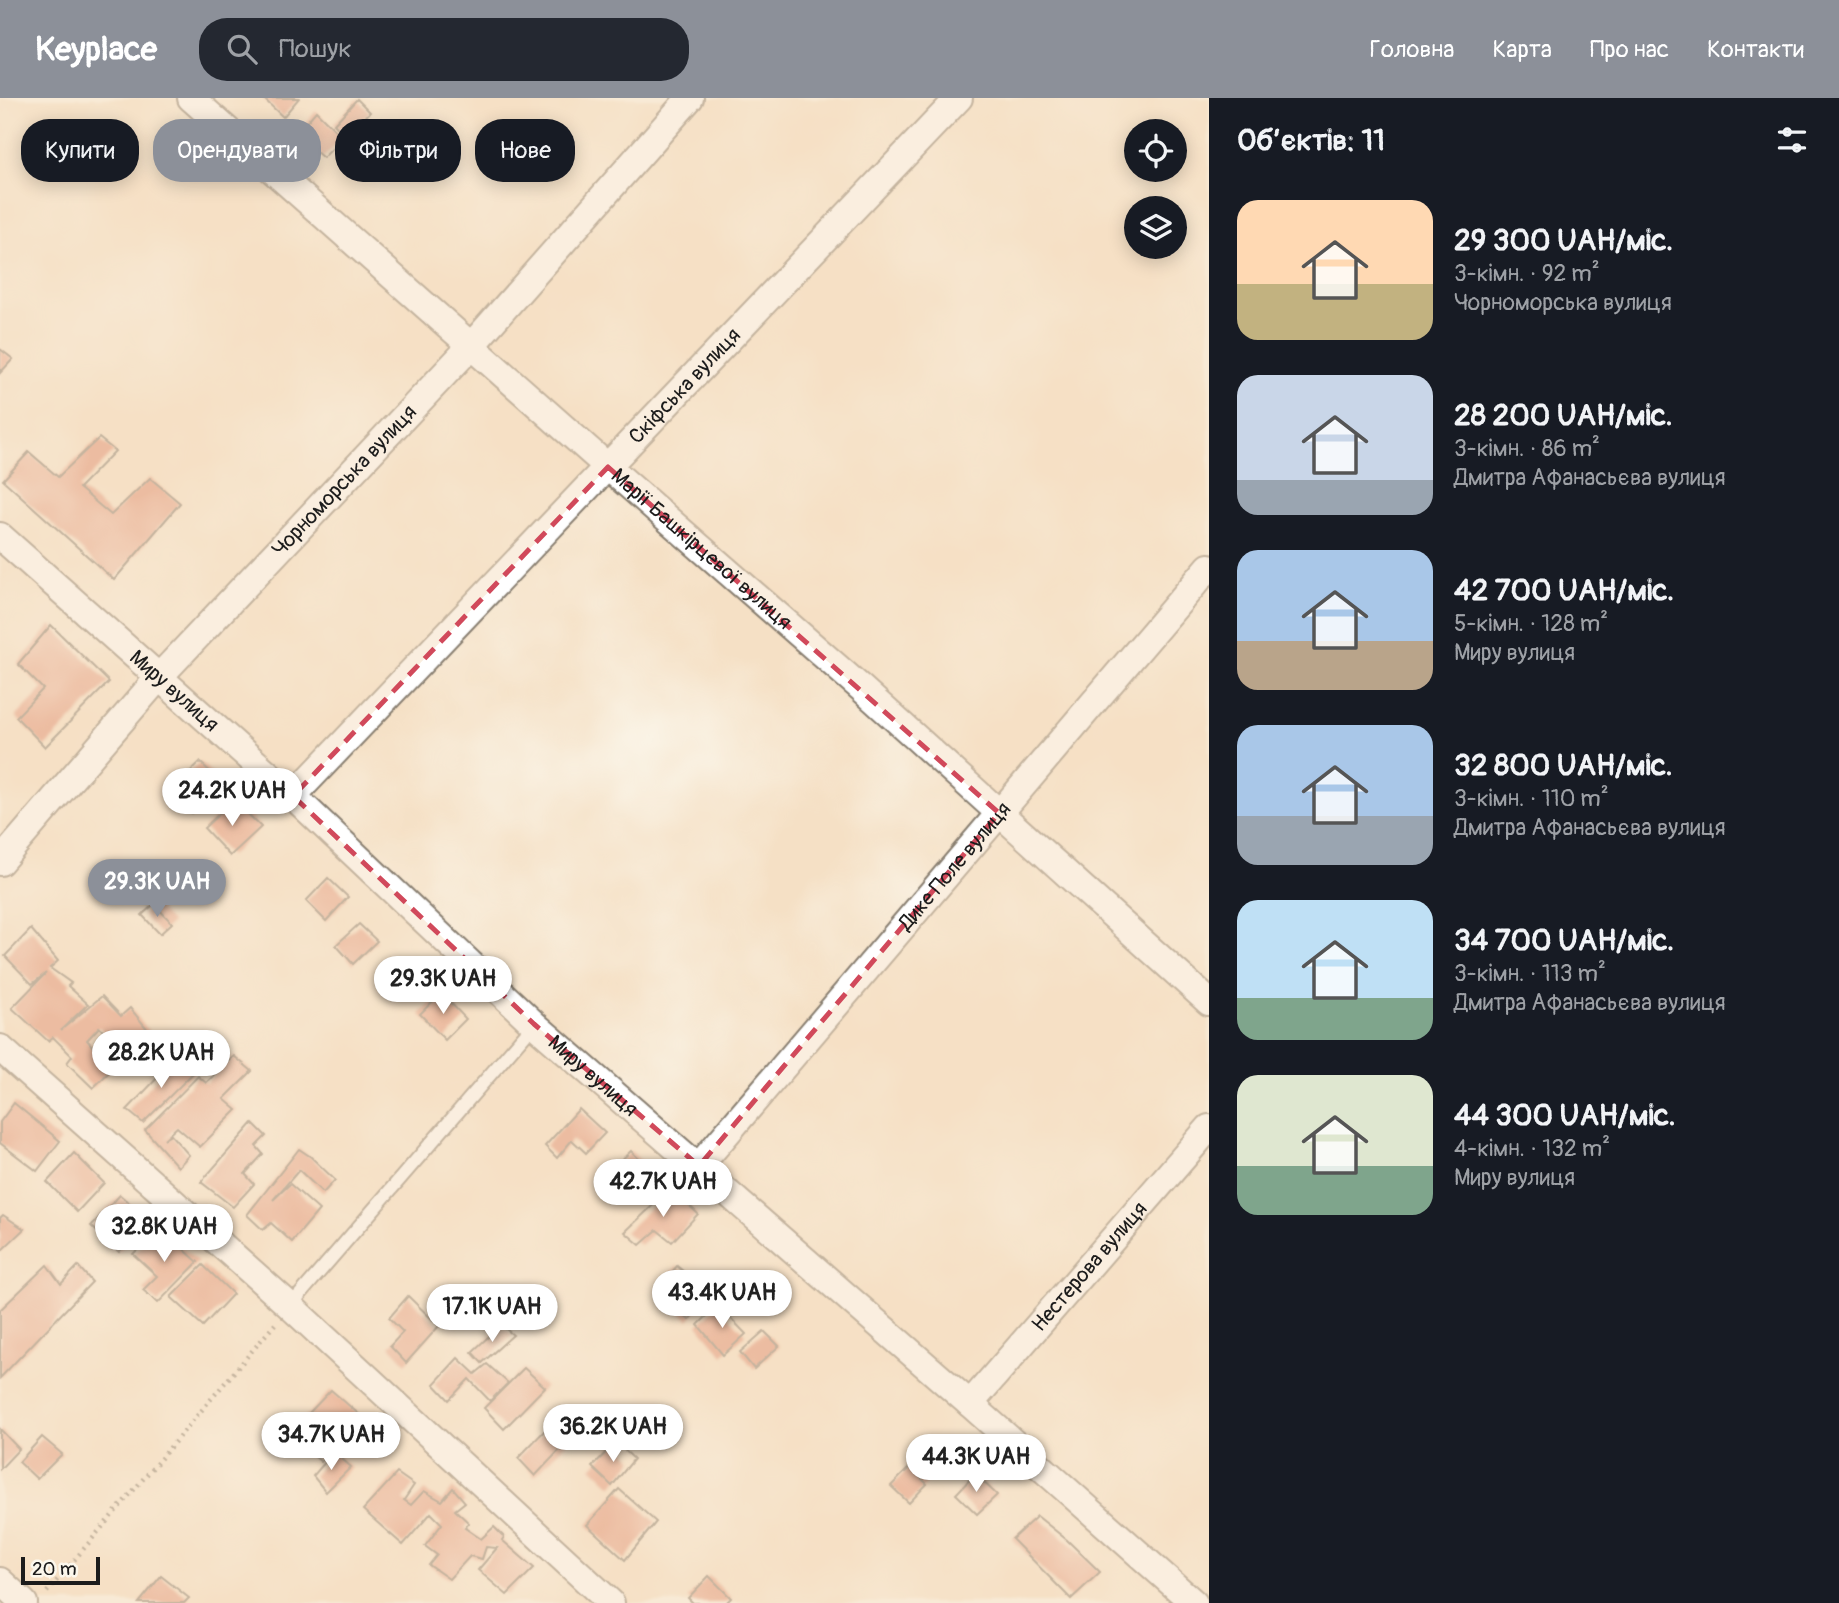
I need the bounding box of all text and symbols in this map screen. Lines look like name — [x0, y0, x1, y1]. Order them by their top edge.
search box — [199, 18, 689, 81]
text: Keyplace — [35, 29, 157, 70]
icon: search — [223, 30, 261, 68]
text: Пошук — [279, 33, 352, 65]
text: Головна — [1370, 35, 1454, 64]
text: Карта — [1492, 35, 1552, 64]
text: Про нас — [1590, 35, 1669, 64]
text: Контакти — [1707, 35, 1804, 64]
chip: Купити — [21, 119, 139, 182]
chip: Орендувати — [153, 119, 321, 182]
chip: Фільтри — [335, 119, 461, 182]
chip: Нове — [475, 119, 575, 182]
map controls — [1124, 119, 1187, 259]
button: locate — [1124, 119, 1187, 182]
icon: filters — [1773, 121, 1811, 159]
text: Об’єктів: 11 — [1237, 122, 1385, 159]
button: layers — [1124, 196, 1187, 259]
text: 29 300 UAH/міс. — [1454, 222, 1673, 259]
icon: home — [1293, 228, 1377, 312]
text: 3-кімн. · 92 m² — [1454, 259, 1600, 288]
text: Чорноморська вулиця — [1454, 288, 1672, 317]
street label: Скіфська вулиця — [623, 322, 747, 450]
text: 28 200 UAH/міс. — [1454, 397, 1673, 434]
street label: Чорноморська вулиця — [267, 399, 423, 562]
icon: home — [1293, 403, 1377, 487]
text: 3-кімн. · 86 m² — [1454, 434, 1600, 463]
street label: Марії Башкірцевої вулиця — [605, 463, 797, 635]
text: Дмитра Афанасьєва вулиця — [1454, 463, 1726, 492]
text: 42 700 UAH/міс. — [1454, 572, 1674, 609]
icon: home — [1293, 578, 1377, 662]
text: 5-кімн. · 128 m² — [1454, 609, 1608, 638]
text: Миру вулиця — [1454, 638, 1575, 667]
street label: Миру вулиця — [124, 644, 224, 738]
text: 32 800 UAH/міс. — [1454, 747, 1673, 784]
icon: home — [1293, 753, 1377, 837]
pin: 24.2K UAH — [152, 768, 312, 828]
text: 24.2K UAH — [178, 776, 286, 805]
text: 3-кімн. · 110 m² — [1454, 784, 1609, 813]
street label: Дике Поле вулиця — [892, 797, 1017, 937]
text: Дмитра Афанасьєва вулиця — [1454, 813, 1726, 842]
pin: 29.3K UAH — [77, 860, 237, 919]
text: 29.3K UAH — [104, 867, 210, 896]
text: 34 700 UAH/міс. — [1454, 922, 1674, 959]
icon: home — [1293, 928, 1377, 1012]
pin: 29.3K UAH — [363, 956, 523, 1016]
text: 3-кімн. · 113 m² — [1454, 959, 1606, 988]
text: 29.3K UAH — [390, 964, 496, 993]
text: Дмитра Афанасьєва вулиця — [1454, 988, 1726, 1017]
street label: Миру вулиця — [542, 1029, 643, 1123]
pin: 28.2K UAH — [81, 1030, 241, 1090]
text: 28.2K UAH — [108, 1038, 214, 1067]
text: 44 300 UAH/міс. — [1454, 1097, 1676, 1134]
icon: home — [1293, 1103, 1377, 1187]
text: 4-кімн. · 132 m² — [1454, 1134, 1610, 1163]
pin: 42.7K UAH — [583, 1160, 743, 1219]
text: Миру вулиця — [1454, 1163, 1575, 1192]
text: 42.7K UAH — [610, 1167, 716, 1196]
street label: Нестерова вулиця — [1026, 1196, 1153, 1337]
pin: 32.8K UAH — [84, 1204, 244, 1264]
text: 32.8K UAH — [111, 1212, 217, 1241]
pin: 43.4K UAH — [642, 1270, 802, 1330]
text: 43.4K UAH — [668, 1278, 776, 1307]
pin: 17.1K UAH — [412, 1284, 572, 1344]
text: 17.1K UAH — [443, 1292, 541, 1321]
pin: 36.2K UAH — [533, 1404, 693, 1464]
pin: 34.7K UAH — [251, 1412, 411, 1472]
text: 36.2K UAH — [559, 1412, 667, 1441]
text: 34.7K UAH — [278, 1420, 384, 1449]
pin: 44.3K UAH — [896, 1434, 1056, 1494]
text: 44.3K UAH — [922, 1442, 1030, 1471]
scale bar — [21, 1554, 100, 1586]
text: 20 m — [32, 1557, 77, 1581]

